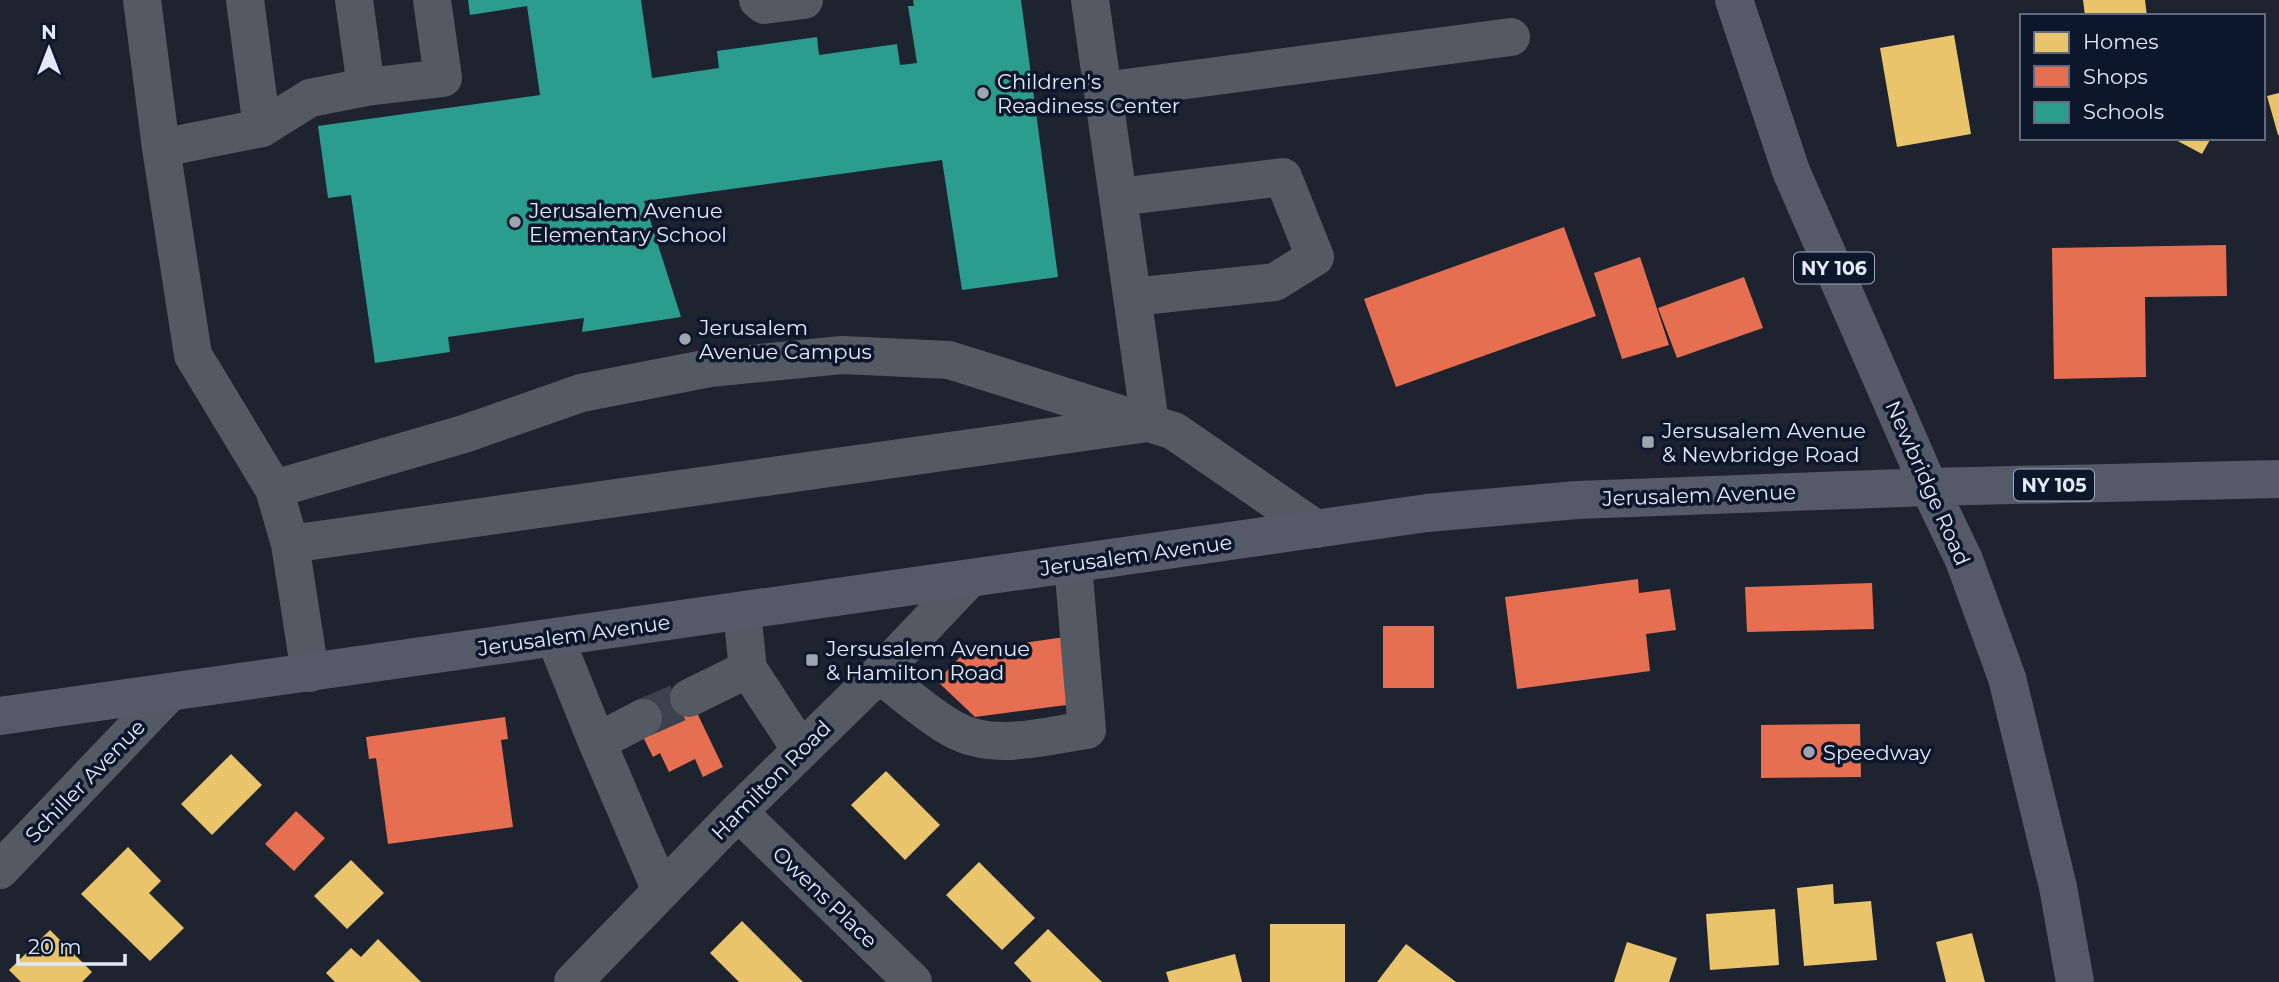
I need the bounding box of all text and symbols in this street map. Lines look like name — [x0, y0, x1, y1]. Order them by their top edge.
north arrow — [14, 14, 84, 84]
legend — [2020, 14, 2265, 140]
text: N — [41, 21, 57, 44]
text: Homes — [2083, 29, 2158, 54]
text: Shops — [2083, 64, 2148, 89]
place label: Children's Readiness Center — [997, 69, 1180, 118]
marker: Children's Readiness Center — [975, 85, 991, 101]
text: Schools — [2083, 99, 2164, 124]
place label: Jerusalem Avenue Elementary School — [528, 198, 727, 247]
marker: Jerusalem Avenue Elementary School — [507, 214, 523, 230]
road number: NY 106 — [1794, 252, 1874, 284]
place label: Jerusalem Avenue Campus — [698, 315, 872, 364]
marker: Jerusalem Avenue Campus — [677, 331, 693, 347]
street label: Newbridge Road — [1880, 397, 1976, 569]
place label: Jersusalem Avenue & Newbridge Road — [1661, 418, 1866, 467]
marker: Jersusalem Avenue & Newbridge Road — [1640, 434, 1656, 450]
road number: NY 105 — [2014, 470, 2094, 500]
street label: Jerusalem Avenue — [1601, 479, 1796, 511]
street label: Jerusalem Avenue — [1037, 529, 1234, 581]
street label: Jerusalem Avenue — [475, 609, 672, 661]
place label: Jersusalem Avenue & Hamilton Road — [825, 636, 1030, 685]
marker: Jersusalem Avenue & Hamilton Road — [804, 652, 820, 668]
street label: Schiller Avenue — [20, 714, 150, 848]
street label: Hamilton Road — [706, 715, 836, 845]
place label: Speedway — [1823, 740, 1932, 765]
marker: Speedway — [1801, 744, 1817, 760]
street label: Owens Place — [767, 841, 883, 953]
scale bar — [18, 922, 124, 966]
text: 20 m — [28, 934, 82, 959]

